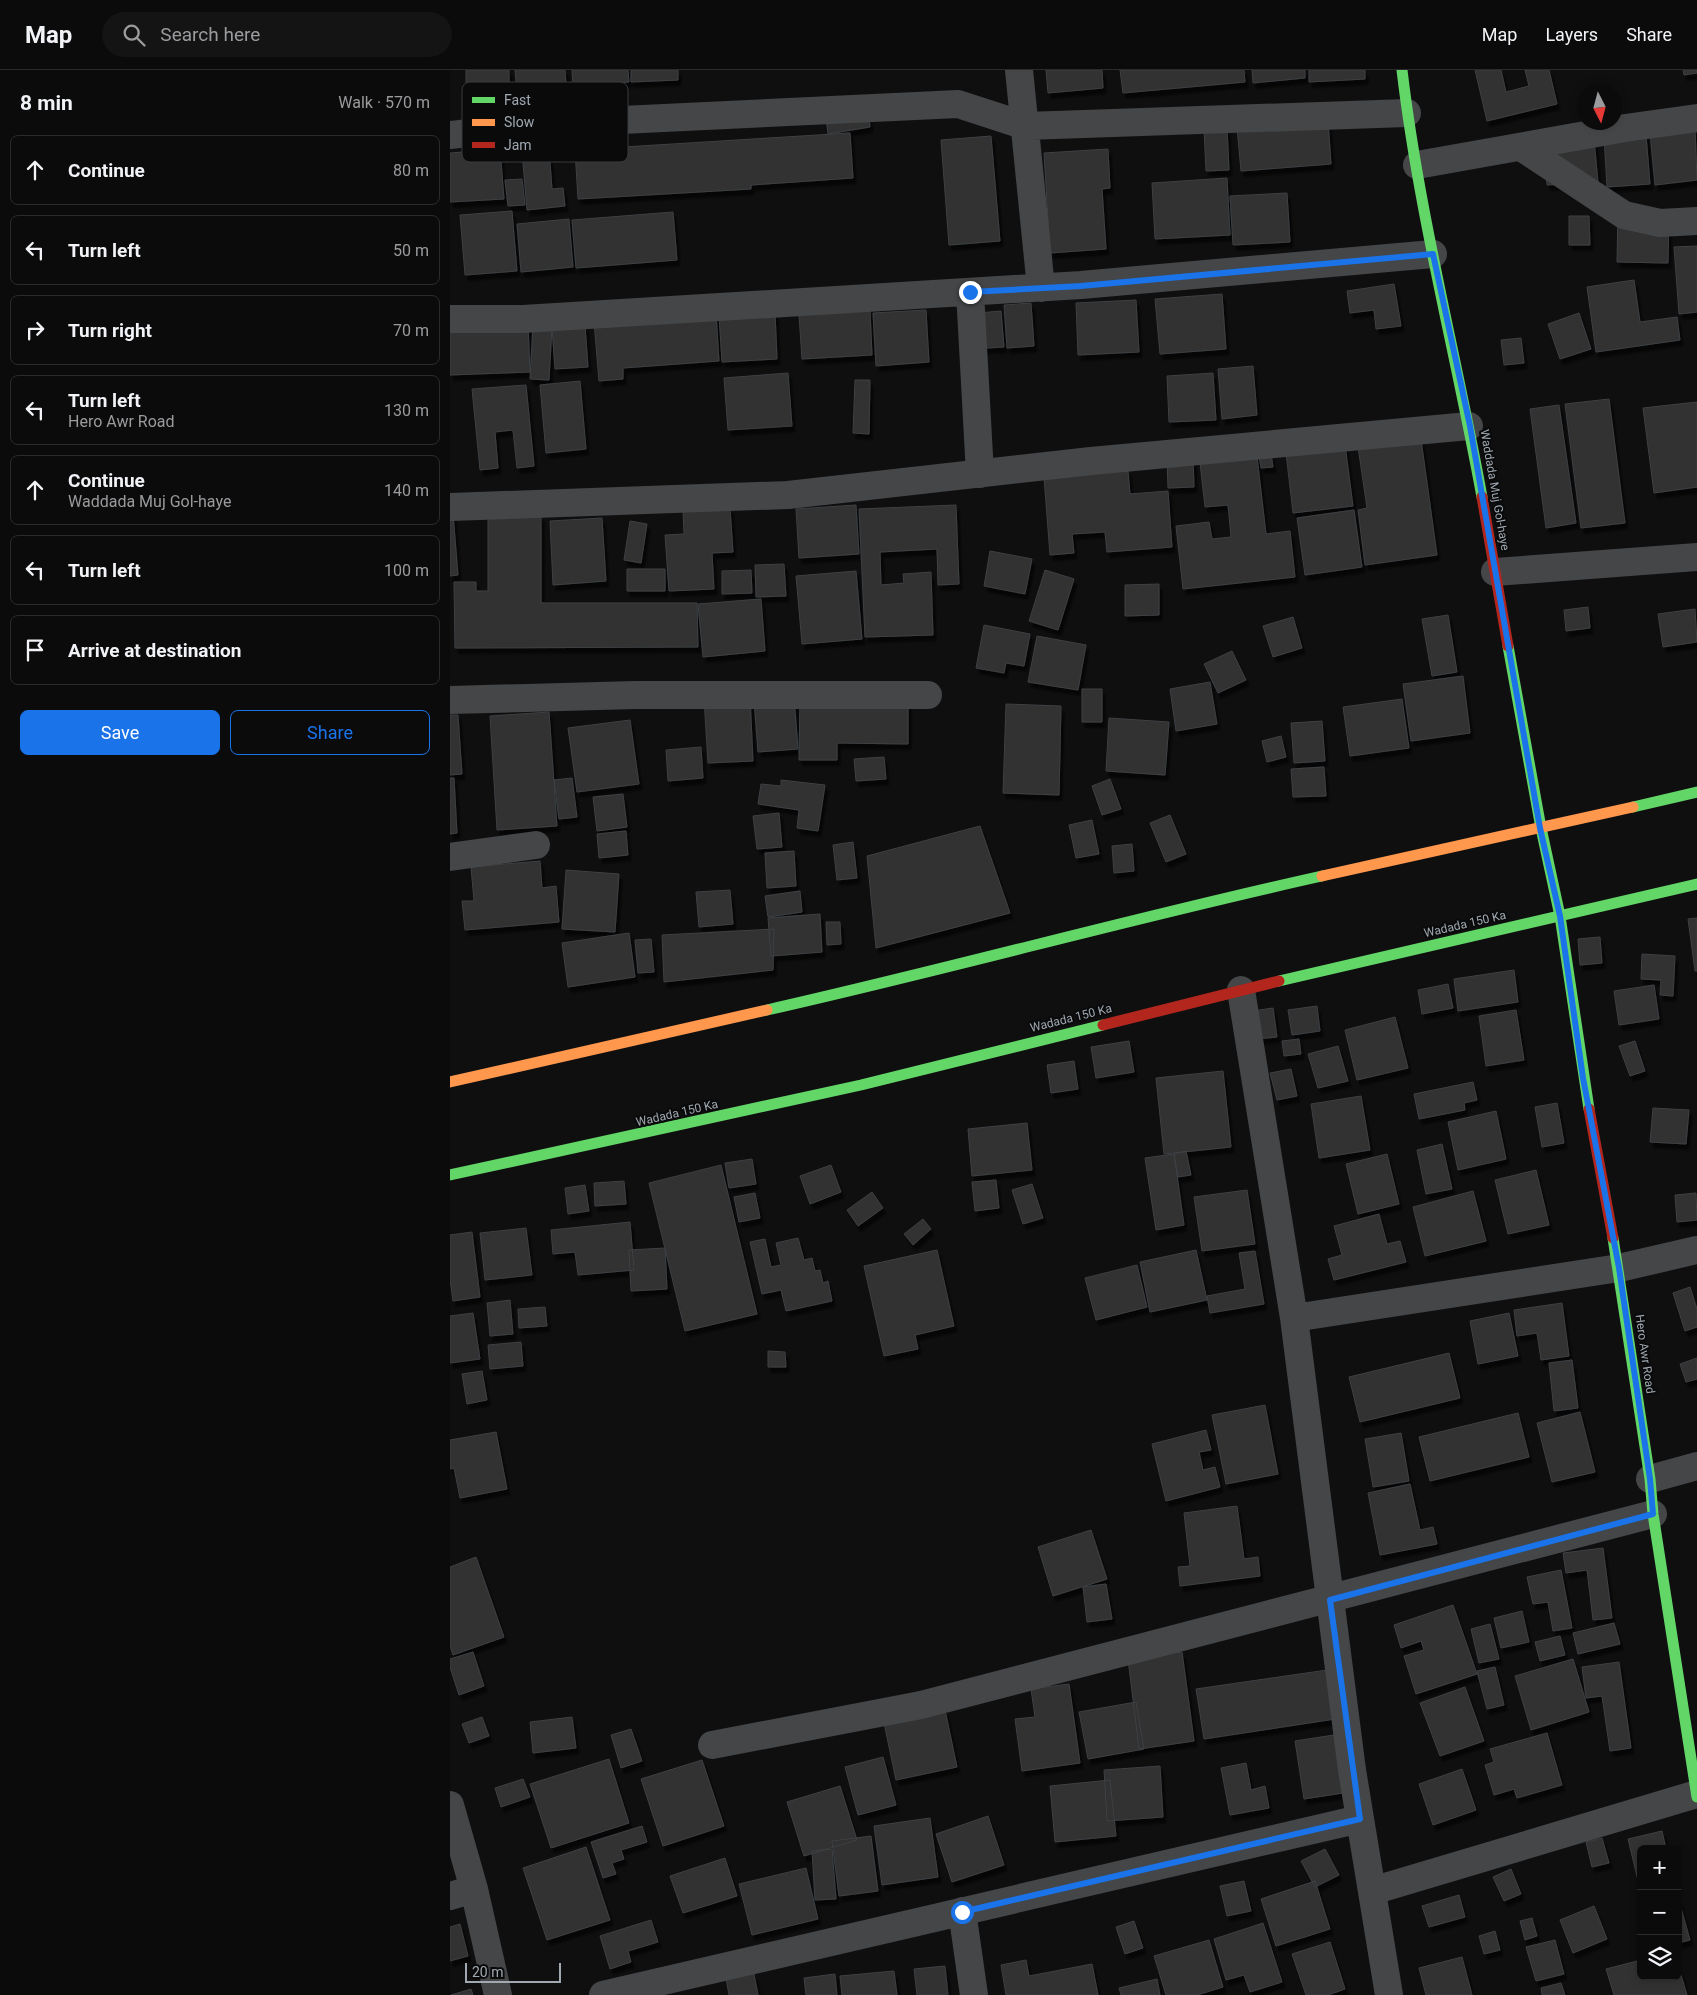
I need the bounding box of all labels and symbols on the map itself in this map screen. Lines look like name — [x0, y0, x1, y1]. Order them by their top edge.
legend — [462, 82, 628, 162]
north arrow — [1577, 85, 1622, 130]
text: Fast — [504, 92, 531, 108]
text: Slow — [504, 114, 535, 130]
text: Jam — [504, 137, 532, 153]
route end — [959, 281, 982, 304]
street label: Waddada Muj Gol-haye — [1477, 428, 1513, 552]
street label: Wadada 150 Ka — [1423, 908, 1507, 940]
street label: Wadada 150 Ka — [1029, 1001, 1113, 1035]
street label: Wadada 150 Ka — [635, 1097, 719, 1129]
street label: Hero Awr Road — [1633, 1313, 1657, 1395]
route start — [951, 1901, 974, 1924]
scale bar — [465, 1960, 561, 1983]

